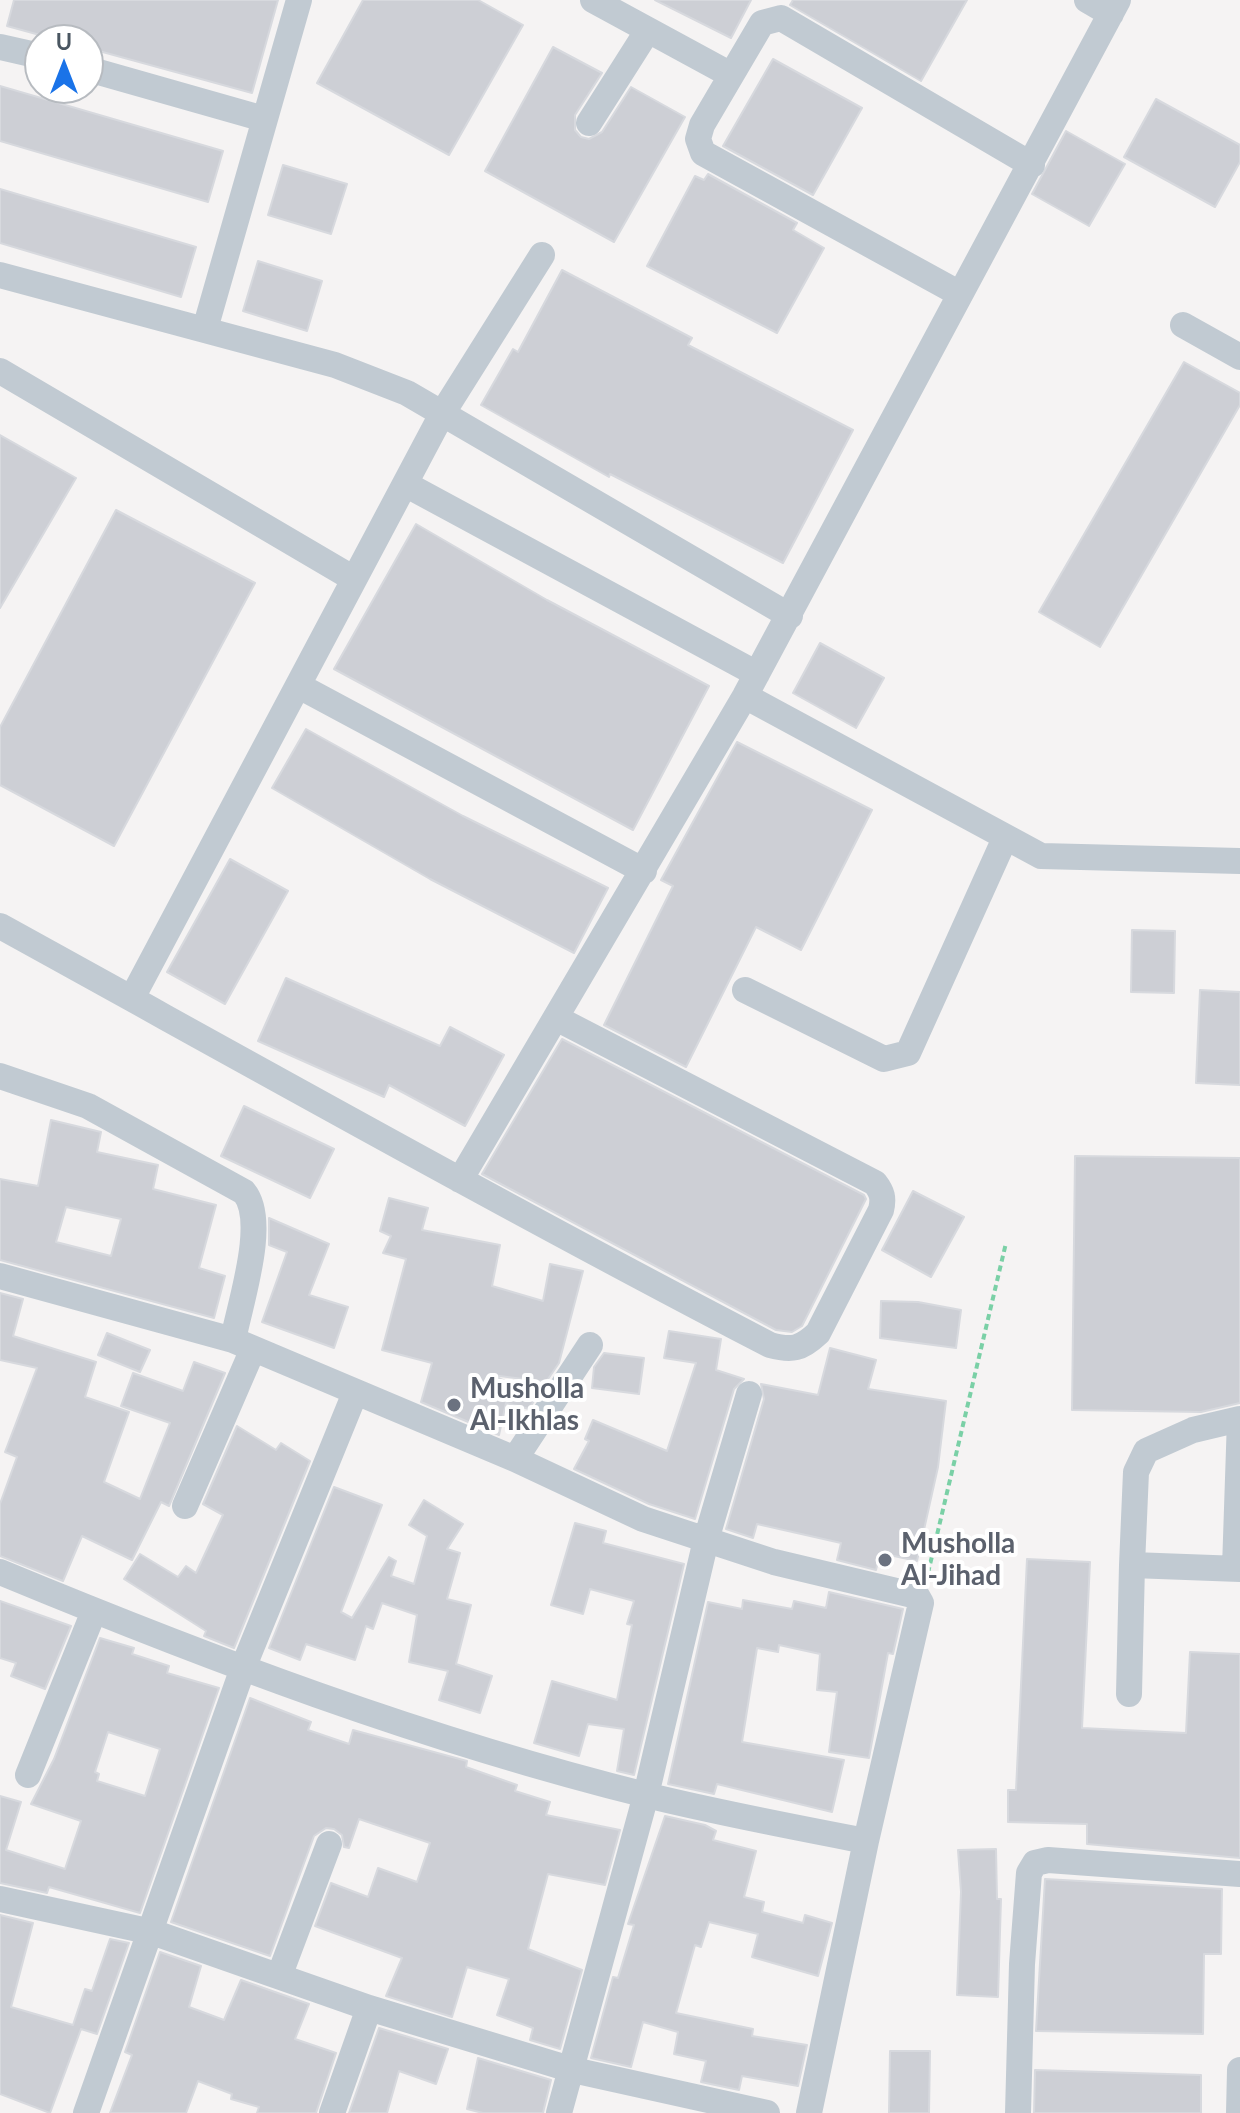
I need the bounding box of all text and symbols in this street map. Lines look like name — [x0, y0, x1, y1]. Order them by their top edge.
north arrow — [24, 24, 104, 104]
text: U — [56, 28, 72, 55]
place label: Musholla Al-Ikhlas — [470, 1372, 584, 1438]
marker: Musholla Al-Ikhlas — [445, 1396, 463, 1414]
place label: Musholla Al-Jihad — [901, 1527, 1015, 1593]
marker: Musholla Al-Jihad — [876, 1551, 894, 1569]

